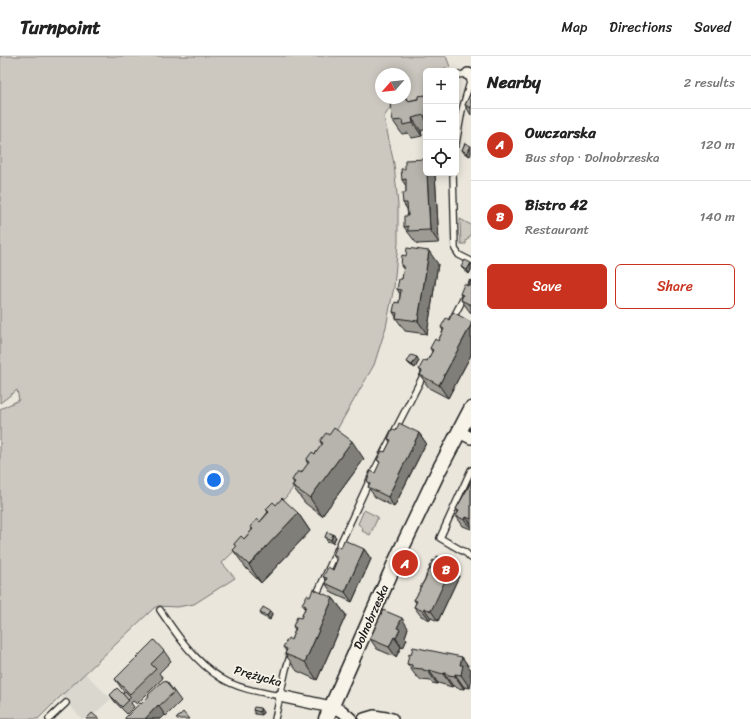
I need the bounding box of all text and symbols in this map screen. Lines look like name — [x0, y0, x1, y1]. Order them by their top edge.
text: Turnpoint — [20, 11, 101, 44]
text: Map — [561, 15, 587, 40]
text: Directions — [609, 15, 672, 40]
text: Saved — [694, 15, 731, 40]
text: Nearby — [487, 67, 541, 97]
north arrow — [375, 68, 411, 104]
map controls — [423, 68, 459, 176]
button: + — [423, 68, 459, 104]
text: 2 results — [684, 71, 735, 94]
button: − — [423, 104, 459, 140]
text: Owczarska — [525, 120, 596, 146]
text: A — [496, 133, 504, 156]
text: 120 m — [700, 133, 735, 156]
button: locate — [423, 140, 459, 176]
text: Bus stop · Dolnobrzeska — [525, 146, 660, 169]
text: Bistro 42 — [525, 192, 588, 218]
text: B — [496, 205, 504, 228]
text: 140 m — [700, 205, 735, 228]
text: Restaurant — [525, 218, 589, 241]
button: Save — [487, 264, 607, 309]
button: Share — [615, 264, 735, 309]
your location — [204, 470, 224, 490]
pin: A — [392, 548, 418, 578]
pin: B — [433, 554, 459, 584]
street label: Dolnobrzeska — [347, 581, 395, 653]
street label: Prężycka — [232, 659, 284, 693]

